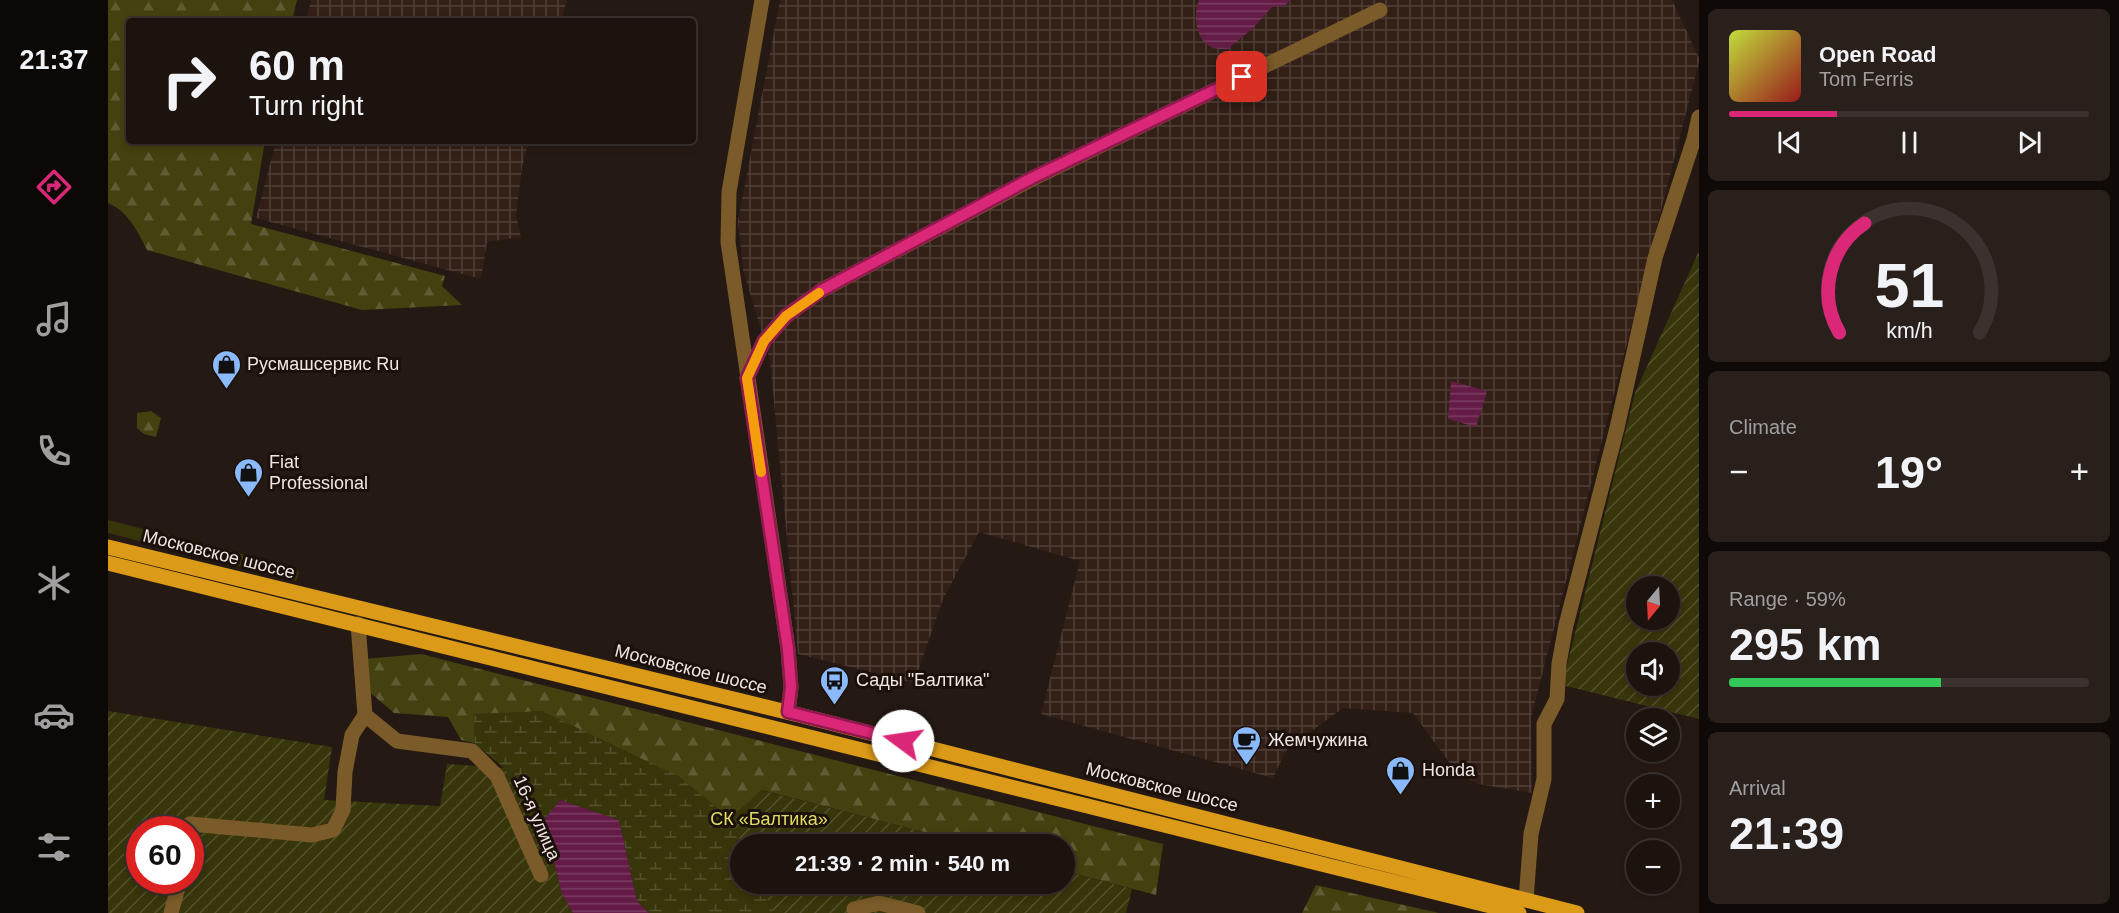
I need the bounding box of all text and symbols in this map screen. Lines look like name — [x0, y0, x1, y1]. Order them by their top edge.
icon: right — [150, 42, 228, 120]
text: 60 m — [249, 42, 345, 89]
text: Open Road — [1819, 42, 1936, 67]
text: 21:37 — [19, 45, 89, 75]
pin — [1216, 51, 1267, 102]
icon: arrive — [1225, 60, 1258, 93]
text: Tom Ferris — [1819, 68, 1913, 90]
text: Turn right — [249, 91, 364, 121]
icon: previous — [1773, 126, 1806, 159]
icon: pause — [1893, 126, 1926, 159]
icon: next — [2013, 126, 2046, 159]
icon: directions — [33, 166, 75, 208]
text: 51 — [1874, 251, 1944, 320]
icon: music — [33, 298, 75, 340]
text: km/h — [1886, 319, 1932, 343]
shop icon: Русмашсервис Ru — [210, 348, 242, 390]
place label: Русмашсервис Ru — [247, 354, 399, 374]
text: Climate — [1729, 416, 1797, 438]
icon: phone — [33, 430, 75, 472]
text: 19° — [1875, 447, 1943, 498]
place label: Fiat Professional — [269, 452, 368, 493]
text: − — [1729, 453, 1748, 490]
text: + — [2070, 453, 2089, 490]
shop icon: Fiat Professional — [232, 456, 264, 498]
street label: Московское шоссе — [141, 525, 297, 583]
icon: climate — [33, 562, 75, 604]
north arrow — [1626, 576, 1680, 630]
map controls — [1626, 576, 1680, 894]
text: Range · 59% — [1729, 588, 1846, 610]
text: 295 km — [1729, 619, 1882, 670]
street label: Московское шоссе — [613, 640, 769, 698]
button: sound — [1626, 642, 1680, 696]
bus stop icon: Сады "Балтика" — [819, 664, 851, 706]
place label: Сады "Балтика" — [856, 670, 989, 690]
icon: car — [33, 694, 75, 736]
button: layers — [1626, 708, 1680, 762]
position arrow — [871, 709, 935, 773]
cafe icon: Жемчужина — [1231, 724, 1263, 766]
place label: Жемчужина — [1268, 730, 1368, 750]
shop icon: Honda — [1385, 754, 1417, 796]
street label: Московское шоссе — [1084, 758, 1240, 816]
place label: Honda — [1422, 760, 1476, 780]
street label: 16-я улица — [510, 773, 565, 864]
button: + — [1626, 774, 1680, 828]
text: Arrival — [1729, 777, 1786, 799]
text: 21:39 — [1729, 808, 1844, 859]
park label: СК «Балтика» — [710, 809, 828, 829]
speed limit sign: 60 — [126, 816, 204, 894]
icon: filters — [33, 826, 75, 868]
button: − — [1626, 840, 1680, 894]
text: 21:39 · 2 min · 540 m — [795, 851, 1010, 876]

